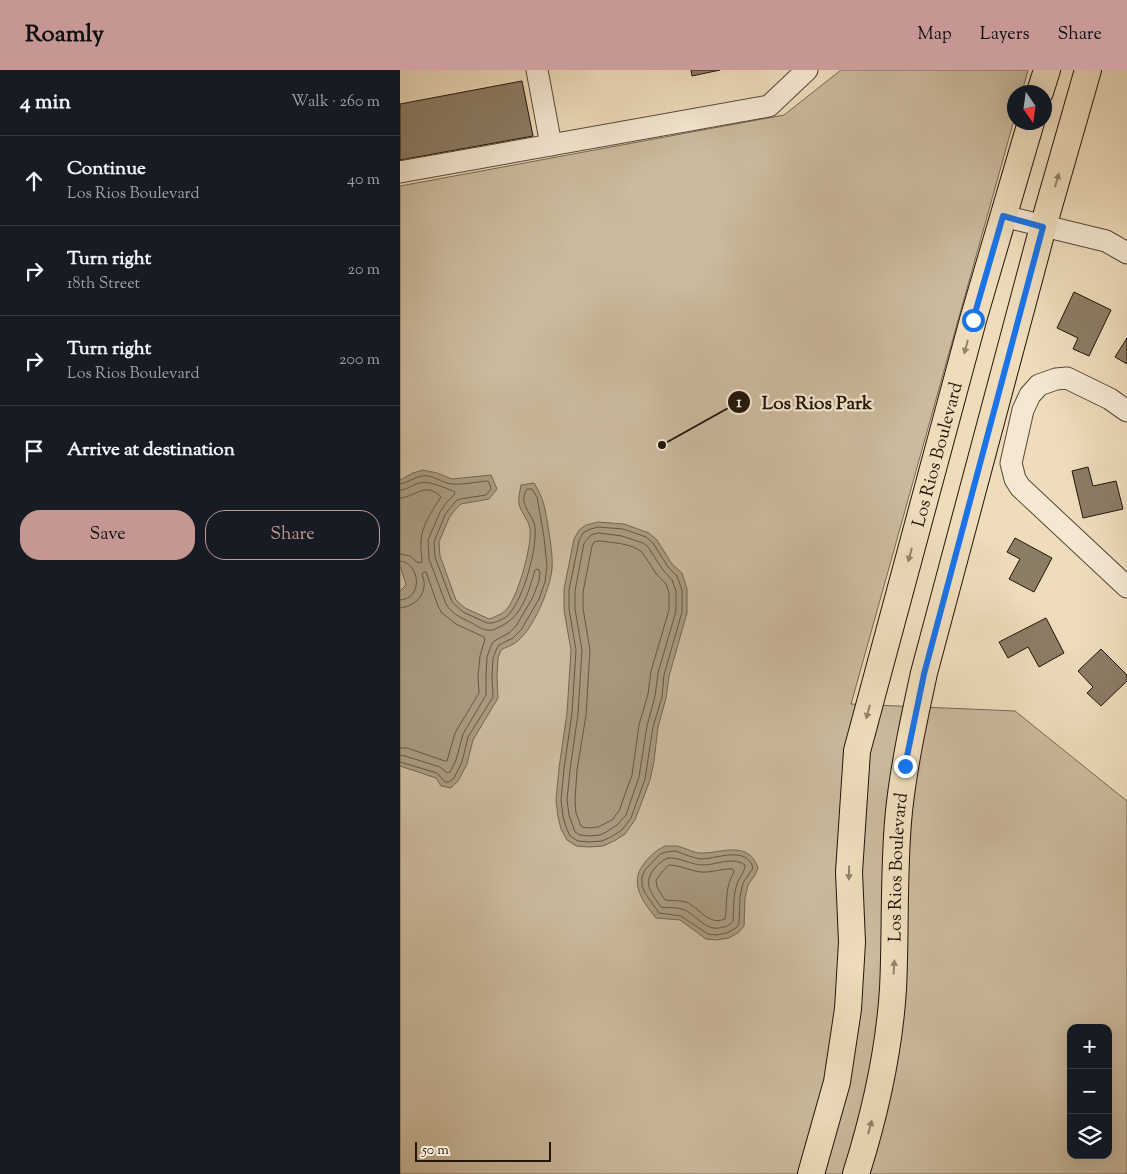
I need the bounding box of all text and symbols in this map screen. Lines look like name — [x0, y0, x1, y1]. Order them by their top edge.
text: Roamly — [25, 18, 104, 52]
text: Map — [917, 22, 952, 48]
text: Layers — [980, 22, 1030, 48]
text: Share — [1058, 22, 1102, 48]
north arrow — [1007, 85, 1052, 130]
text: 4 min — [20, 88, 71, 118]
text: Walk · 260 m — [291, 91, 380, 114]
text: Continue — [67, 156, 146, 183]
icon: ahead — [20, 167, 48, 195]
text: 40 m — [347, 169, 380, 192]
one-way arrow — [1053, 172, 1061, 187]
text: Los Rios Boulevard — [67, 183, 200, 206]
text: Turn right — [67, 246, 151, 273]
icon: right — [20, 257, 48, 285]
text: 20 m — [347, 259, 380, 282]
text: 18th Street — [67, 273, 140, 296]
route start — [962, 309, 985, 332]
text: Turn right — [67, 336, 151, 363]
one-way arrow — [961, 340, 969, 355]
icon: right — [20, 347, 48, 375]
text: 200 m — [339, 349, 380, 372]
text: Los Rios Boulevard — [67, 363, 200, 386]
street label: Los Rios Boulevard — [907, 379, 971, 530]
callout: Los Rios Park — [727, 385, 882, 419]
text: Los Rios Park — [762, 391, 873, 418]
text: 1 — [736, 393, 742, 414]
icon: arrive — [20, 437, 48, 465]
text: Arrive at destination — [67, 437, 235, 464]
button: Save — [20, 510, 195, 560]
button: Share — [205, 510, 380, 560]
one-way arrow — [906, 547, 914, 562]
one-way arrow — [863, 704, 871, 719]
route end — [894, 755, 917, 778]
street label: Los Rios Boulevard — [883, 791, 916, 942]
one-way arrow — [845, 865, 853, 881]
one-way arrow — [890, 959, 898, 975]
map controls — [1067, 1024, 1112, 1159]
button: + — [1067, 1024, 1112, 1069]
button: − — [1067, 1069, 1112, 1114]
button: layers — [1067, 1114, 1112, 1159]
one-way arrow — [866, 1120, 874, 1135]
scale bar — [415, 1139, 551, 1162]
text: 50 m — [422, 1141, 449, 1161]

